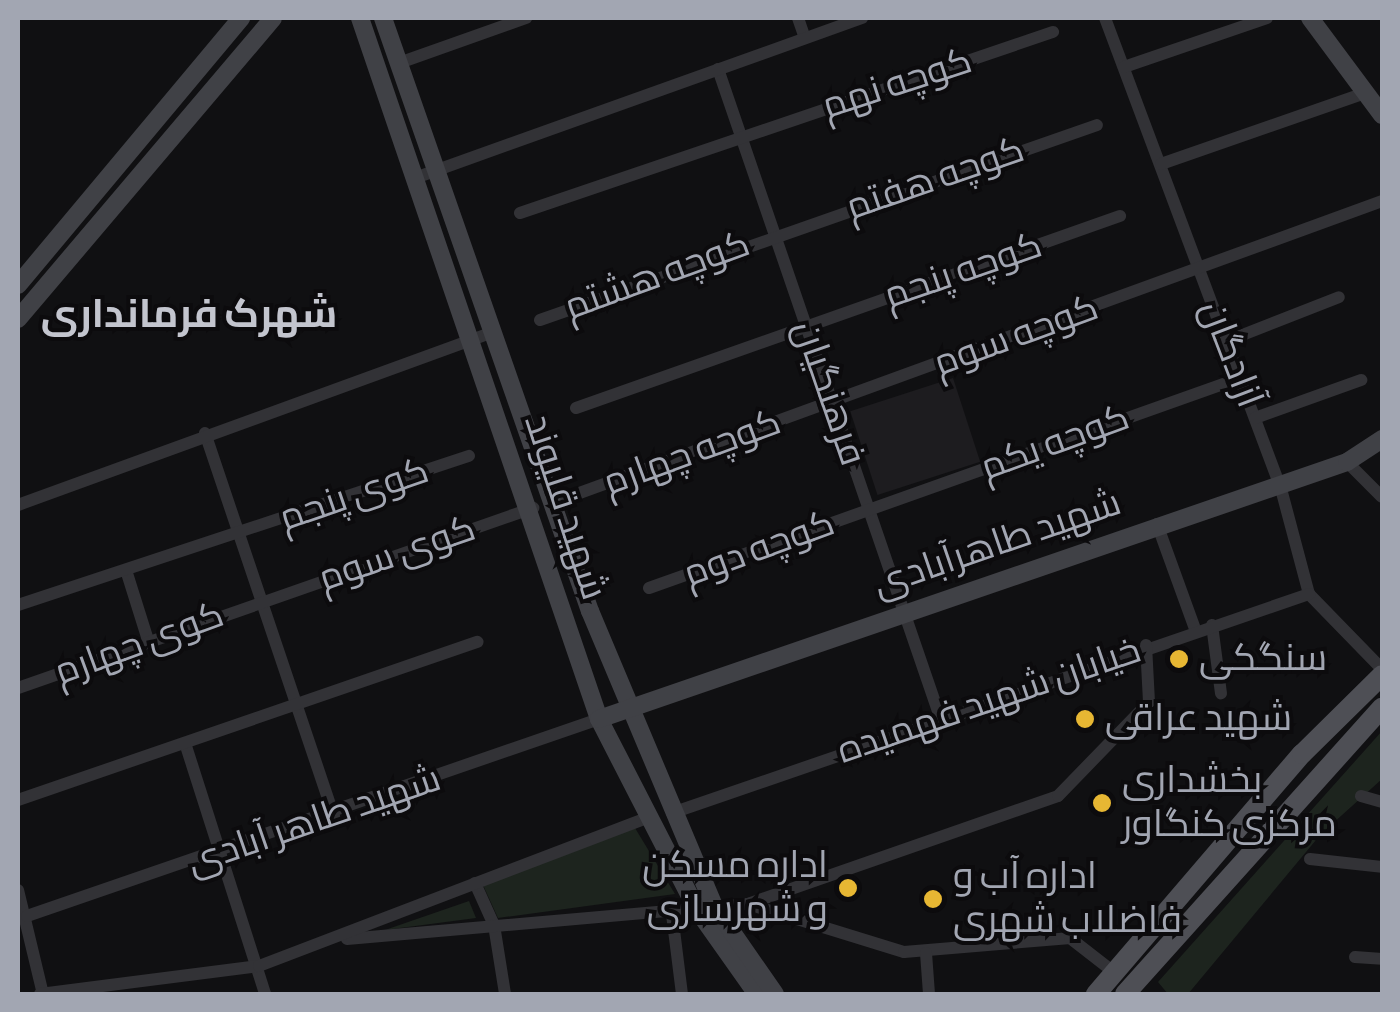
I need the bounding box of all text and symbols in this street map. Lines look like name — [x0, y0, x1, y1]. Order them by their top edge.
street label: کوچه نهم — [816, 38, 978, 130]
street label: کوچه هفتم — [840, 127, 1030, 231]
street label: کوچه هشتم — [558, 221, 756, 331]
street label: کوچه پنجم — [878, 223, 1048, 319]
street label: کوچه سوم — [927, 285, 1105, 387]
district label: شهرک فرمانداری — [41, 291, 337, 339]
street label: آزادگان — [1190, 294, 1272, 414]
street label: فرهنگیان — [783, 314, 875, 472]
street label: کوچه یکم — [974, 395, 1136, 491]
street label: کوچه چهارم — [597, 400, 787, 506]
street label: شهید قلیوند — [514, 408, 616, 606]
street label: کوی پنجم — [273, 448, 435, 542]
street label: شهید طاهرآبادی — [867, 480, 1127, 608]
street label: کوچه دوم — [677, 501, 841, 597]
street label: کوی سوم — [313, 506, 481, 602]
street label: کوی چهارم — [48, 592, 230, 696]
street label: خیابان شهید فهمیده — [831, 628, 1147, 774]
place label: سنگکی — [1199, 636, 1327, 682]
marker: سنگکی — [1168, 648, 1190, 670]
place label: شهید عراقی — [1105, 696, 1292, 742]
marker: شهید عراقی — [1074, 708, 1096, 730]
street label: شهید طاهر آبادی — [181, 756, 447, 886]
place label: بخشداری مرکزی کنگاور — [1122, 758, 1337, 848]
marker: بخشداری مرکزی کنگاور — [1091, 792, 1113, 814]
place label: اداره مسکن و شهرسازی — [642, 843, 828, 932]
place label: اداره آب و فاضلاب شهری — [953, 854, 1182, 944]
marker: اداره مسکن و شهرسازی — [837, 877, 859, 899]
marker: اداره آب و فاضلاب شهری — [922, 888, 944, 910]

